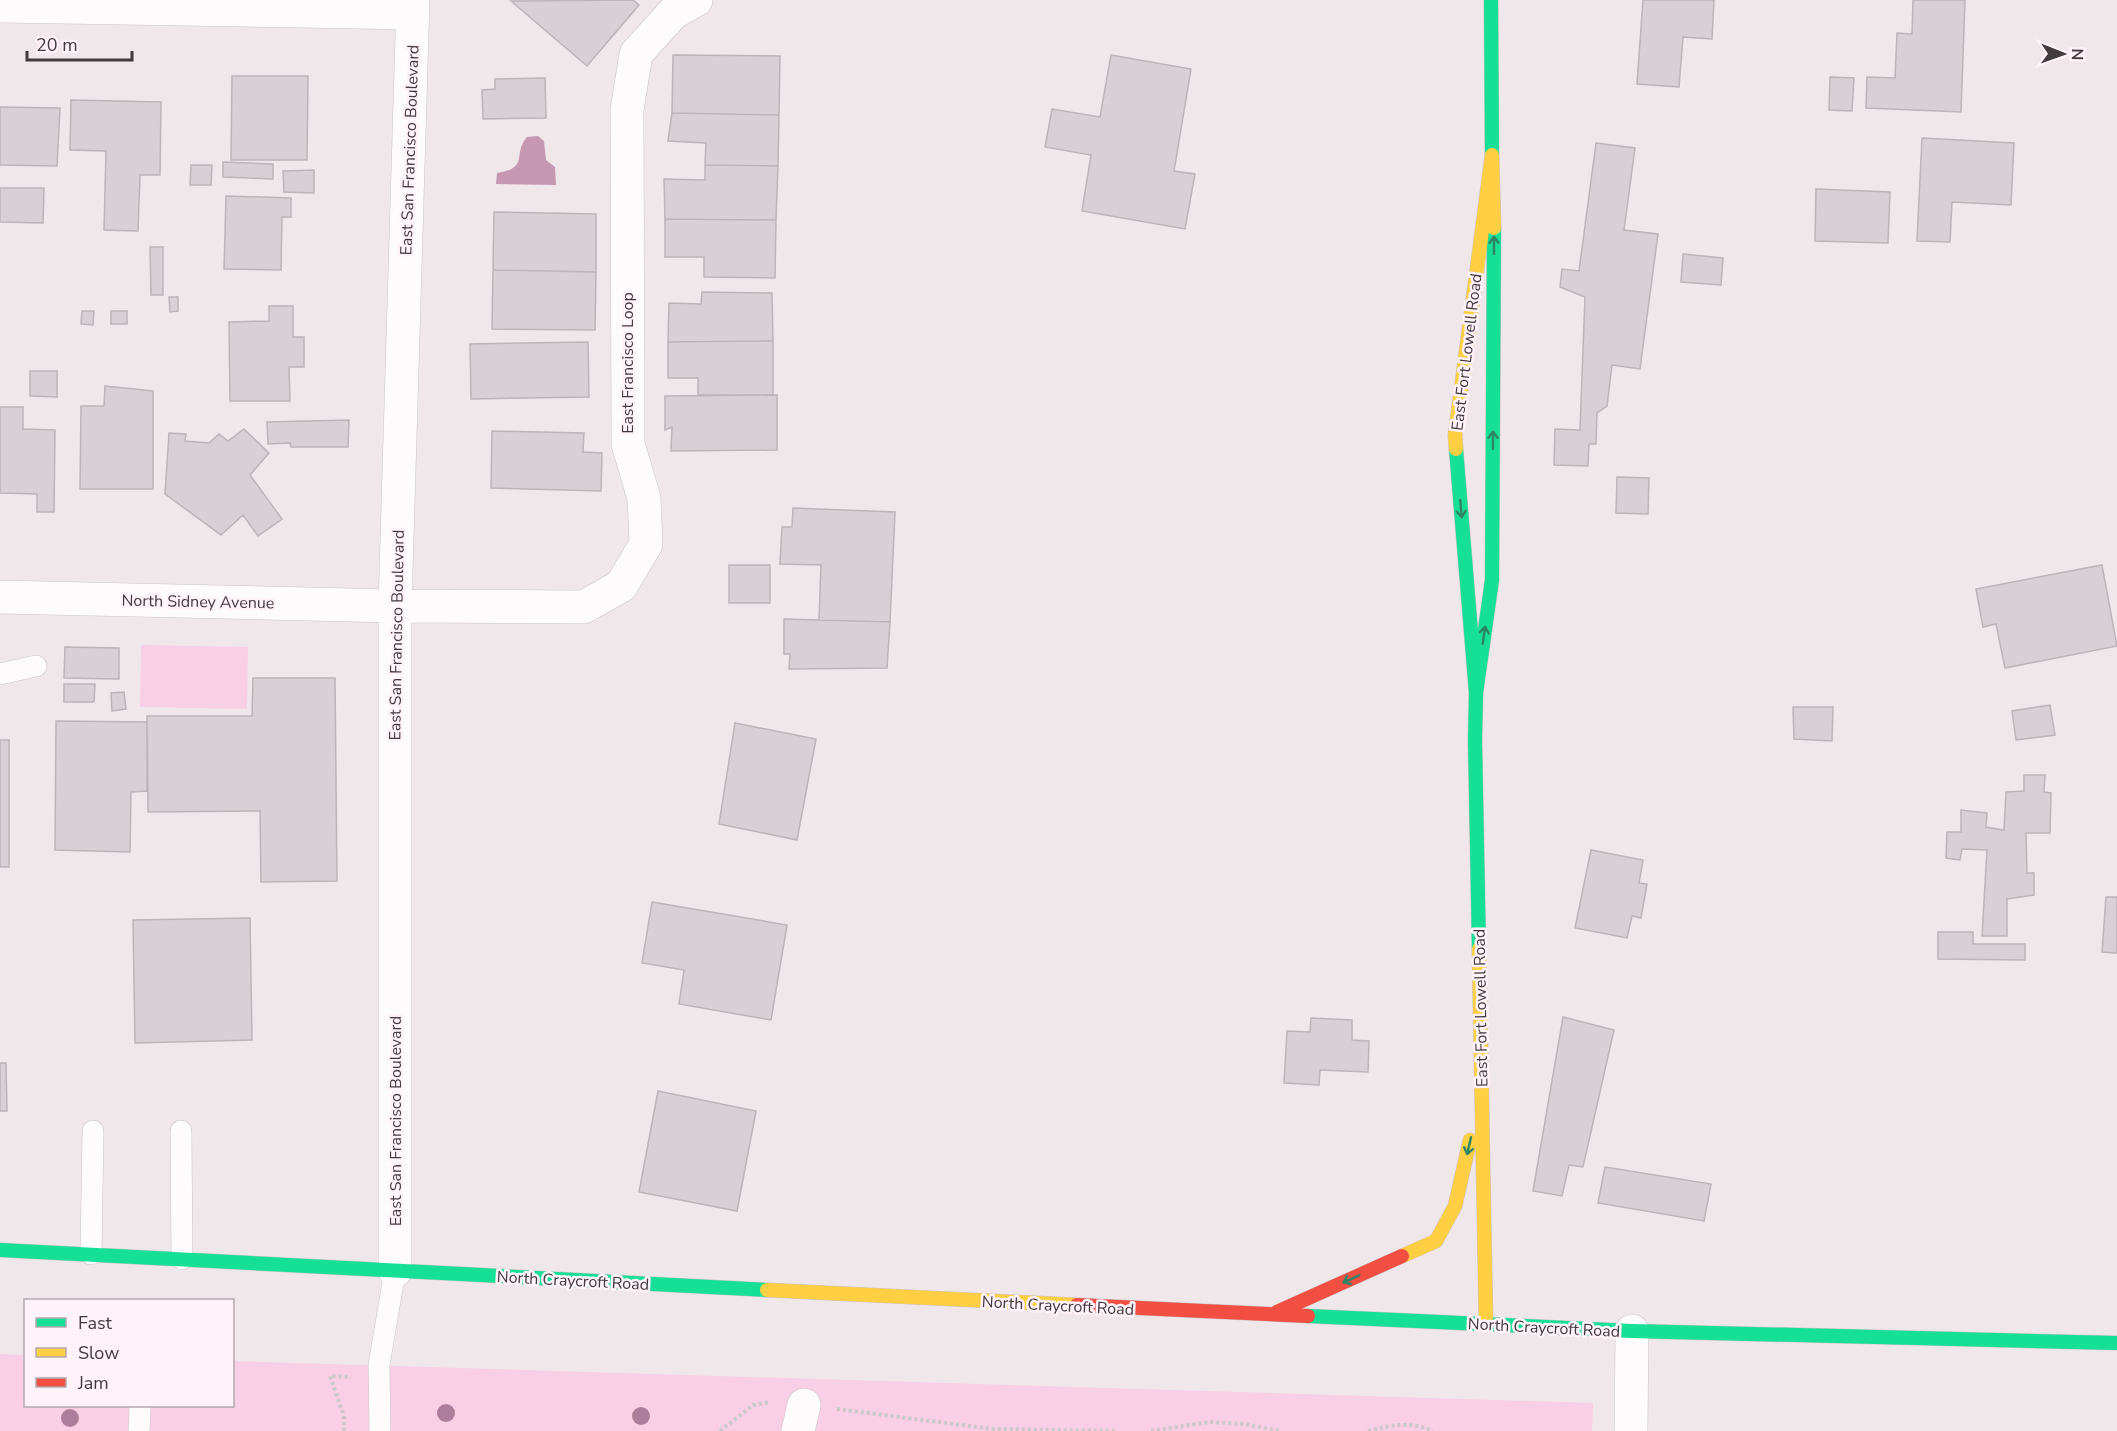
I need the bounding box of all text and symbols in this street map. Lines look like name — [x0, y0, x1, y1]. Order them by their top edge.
scale bar — [27, 24, 132, 62]
north arrow — [2033, 24, 2093, 84]
text: 20 m — [36, 33, 78, 57]
street label: East San Francisco Boulevard — [395, 44, 425, 256]
text: N — [2066, 48, 2088, 60]
one-way arrow — [1488, 236, 1500, 256]
street label: East Fort Lowell Road — [1446, 272, 1488, 432]
street label: East Francisco Loop — [617, 292, 639, 434]
one-way arrow — [1487, 431, 1499, 451]
one-way arrow — [1456, 499, 1467, 519]
street label: East San Francisco Boulevard — [384, 529, 410, 741]
street label: North Sidney Avenue — [121, 590, 275, 614]
one-way arrow — [1479, 625, 1490, 645]
street label: East Fort Lowell Road — [1469, 929, 1493, 1087]
street label: East San Francisco Boulevard — [385, 1016, 407, 1226]
one-way arrow — [1462, 1136, 1474, 1155]
street label: North Craycroft Road — [496, 1266, 650, 1296]
one-way arrow — [1342, 1274, 1360, 1285]
street label: North Craycroft Road — [981, 1291, 1135, 1321]
legend — [24, 1299, 234, 1407]
text: Fast — [78, 1311, 113, 1335]
street label: North Craycroft Road — [1467, 1313, 1621, 1343]
text: Slow — [78, 1341, 119, 1365]
text: Jam — [77, 1371, 109, 1395]

